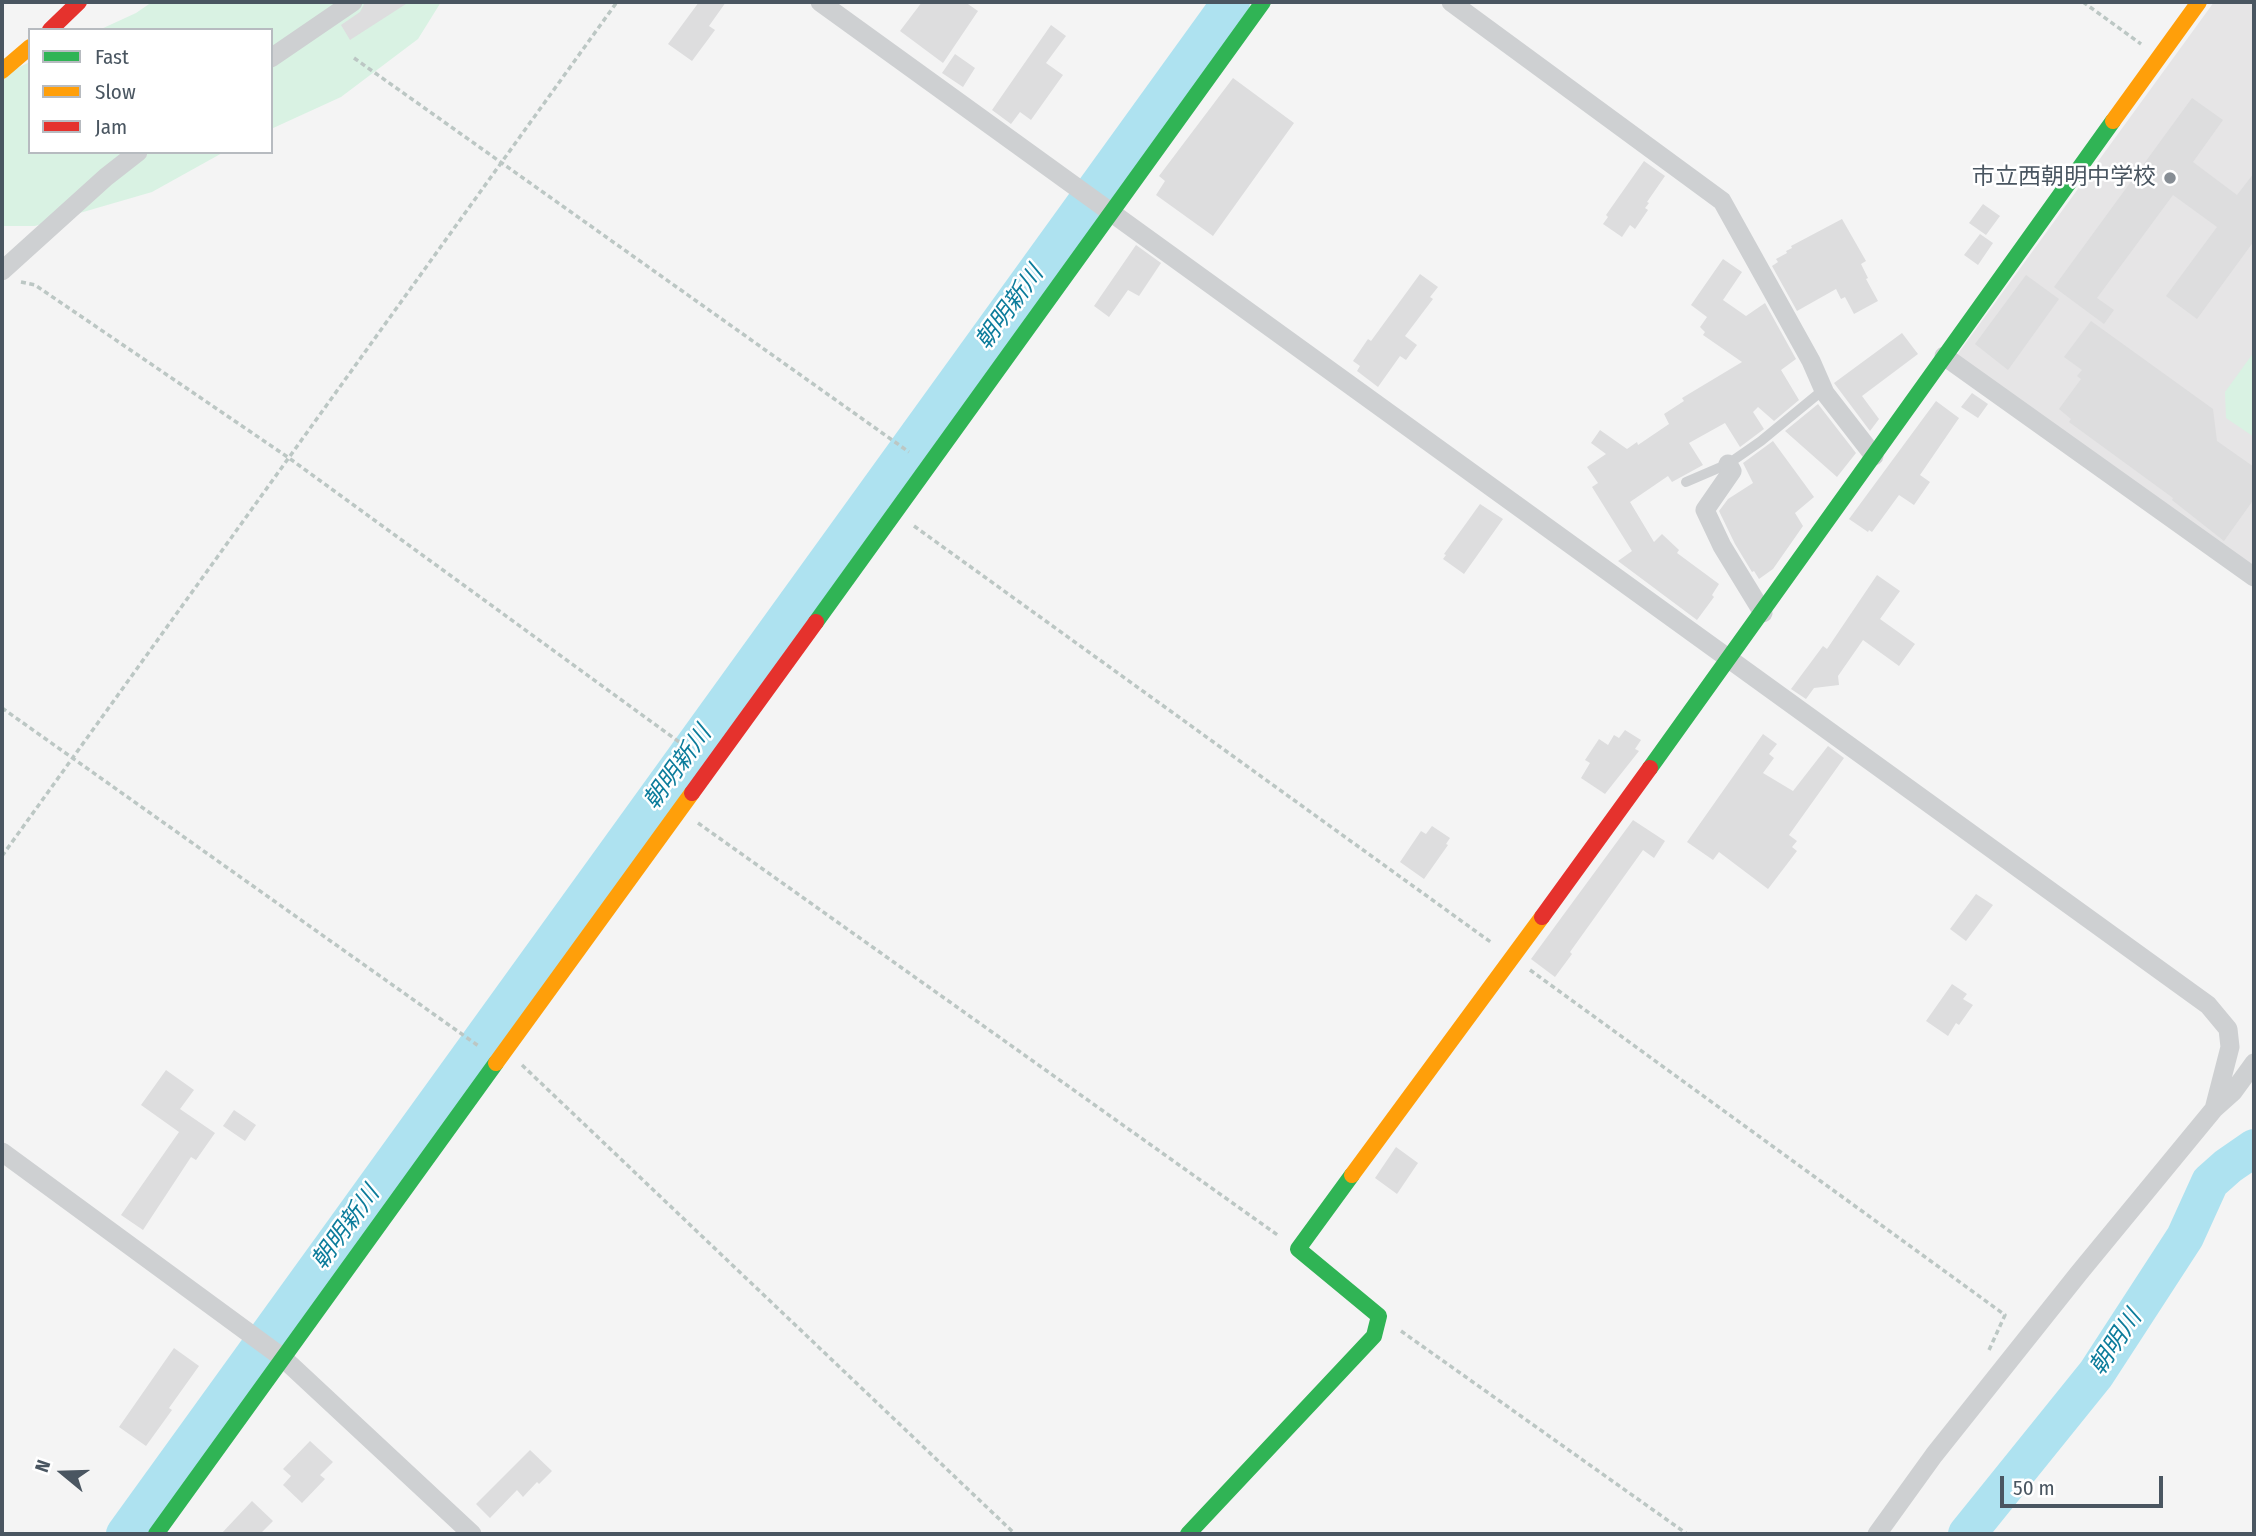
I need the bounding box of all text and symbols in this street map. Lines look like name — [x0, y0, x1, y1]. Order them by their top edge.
legend — [28, 28, 273, 154]
text: Fast — [95, 44, 129, 70]
text: Slow — [95, 79, 136, 105]
text: Jam — [95, 114, 127, 140]
place label: 市立西朝明中学校 — [1972, 164, 2156, 192]
marker: 市立西朝明中学校 — [2162, 170, 2178, 186]
water label: 朝明新川 — [970, 261, 1050, 355]
water label: 朝明新川 — [638, 721, 718, 815]
water label: 朝明新川 — [306, 1181, 386, 1275]
water label: 朝明川 — [2084, 1305, 2148, 1381]
north arrow — [28, 1438, 98, 1508]
text: N — [30, 1457, 55, 1475]
scale bar — [2004, 1462, 2167, 1506]
text: 50 m — [2013, 1475, 2055, 1501]

